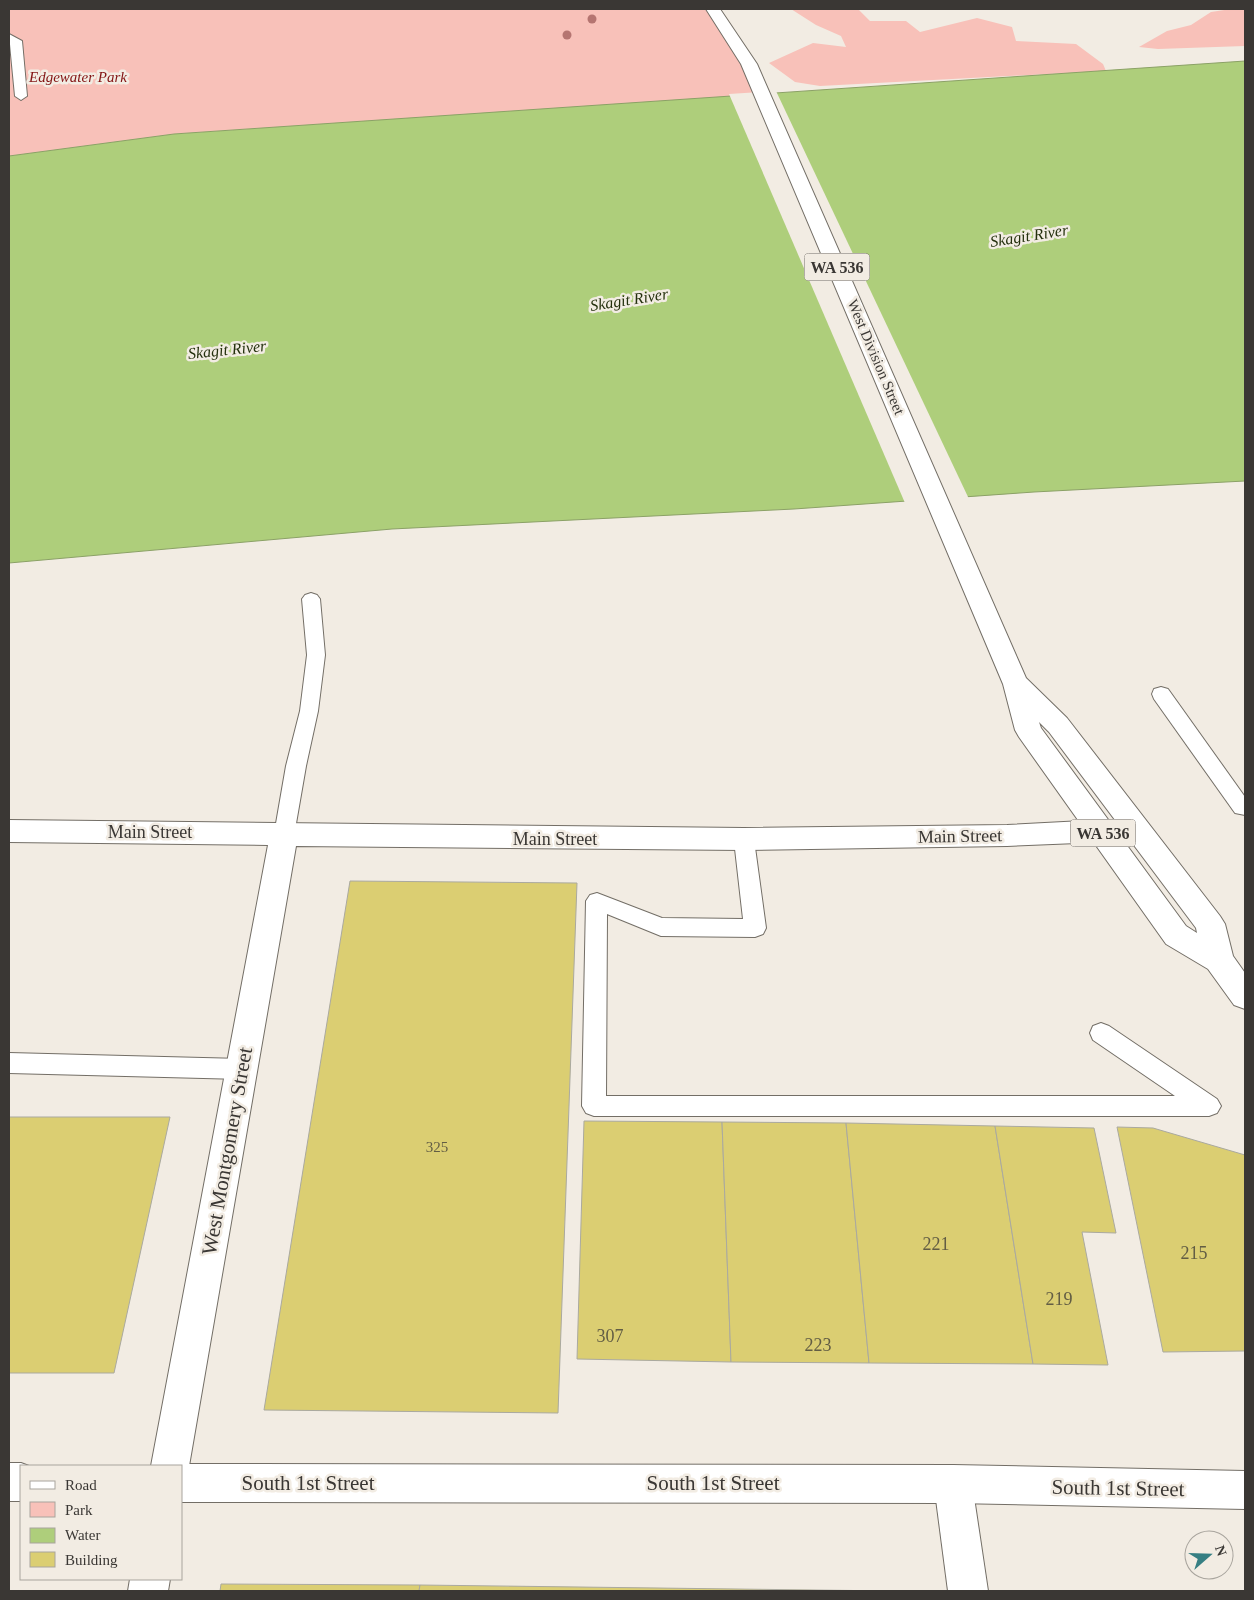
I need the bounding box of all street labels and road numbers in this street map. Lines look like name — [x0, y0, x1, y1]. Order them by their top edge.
road number: WA 536 — [804, 253, 870, 280]
street label: West Division Street — [844, 297, 908, 418]
road number: WA 536 — [1070, 820, 1136, 846]
street label: Main Street — [108, 822, 192, 842]
street label: Main Street — [918, 825, 1002, 847]
street label: Main Street — [513, 829, 597, 849]
street label: West Montgomery Street — [197, 1045, 257, 1257]
street label: South 1st Street — [241, 1471, 375, 1495]
street label: South 1st Street — [646, 1471, 780, 1495]
street label: South 1st Street — [1051, 1475, 1185, 1501]

